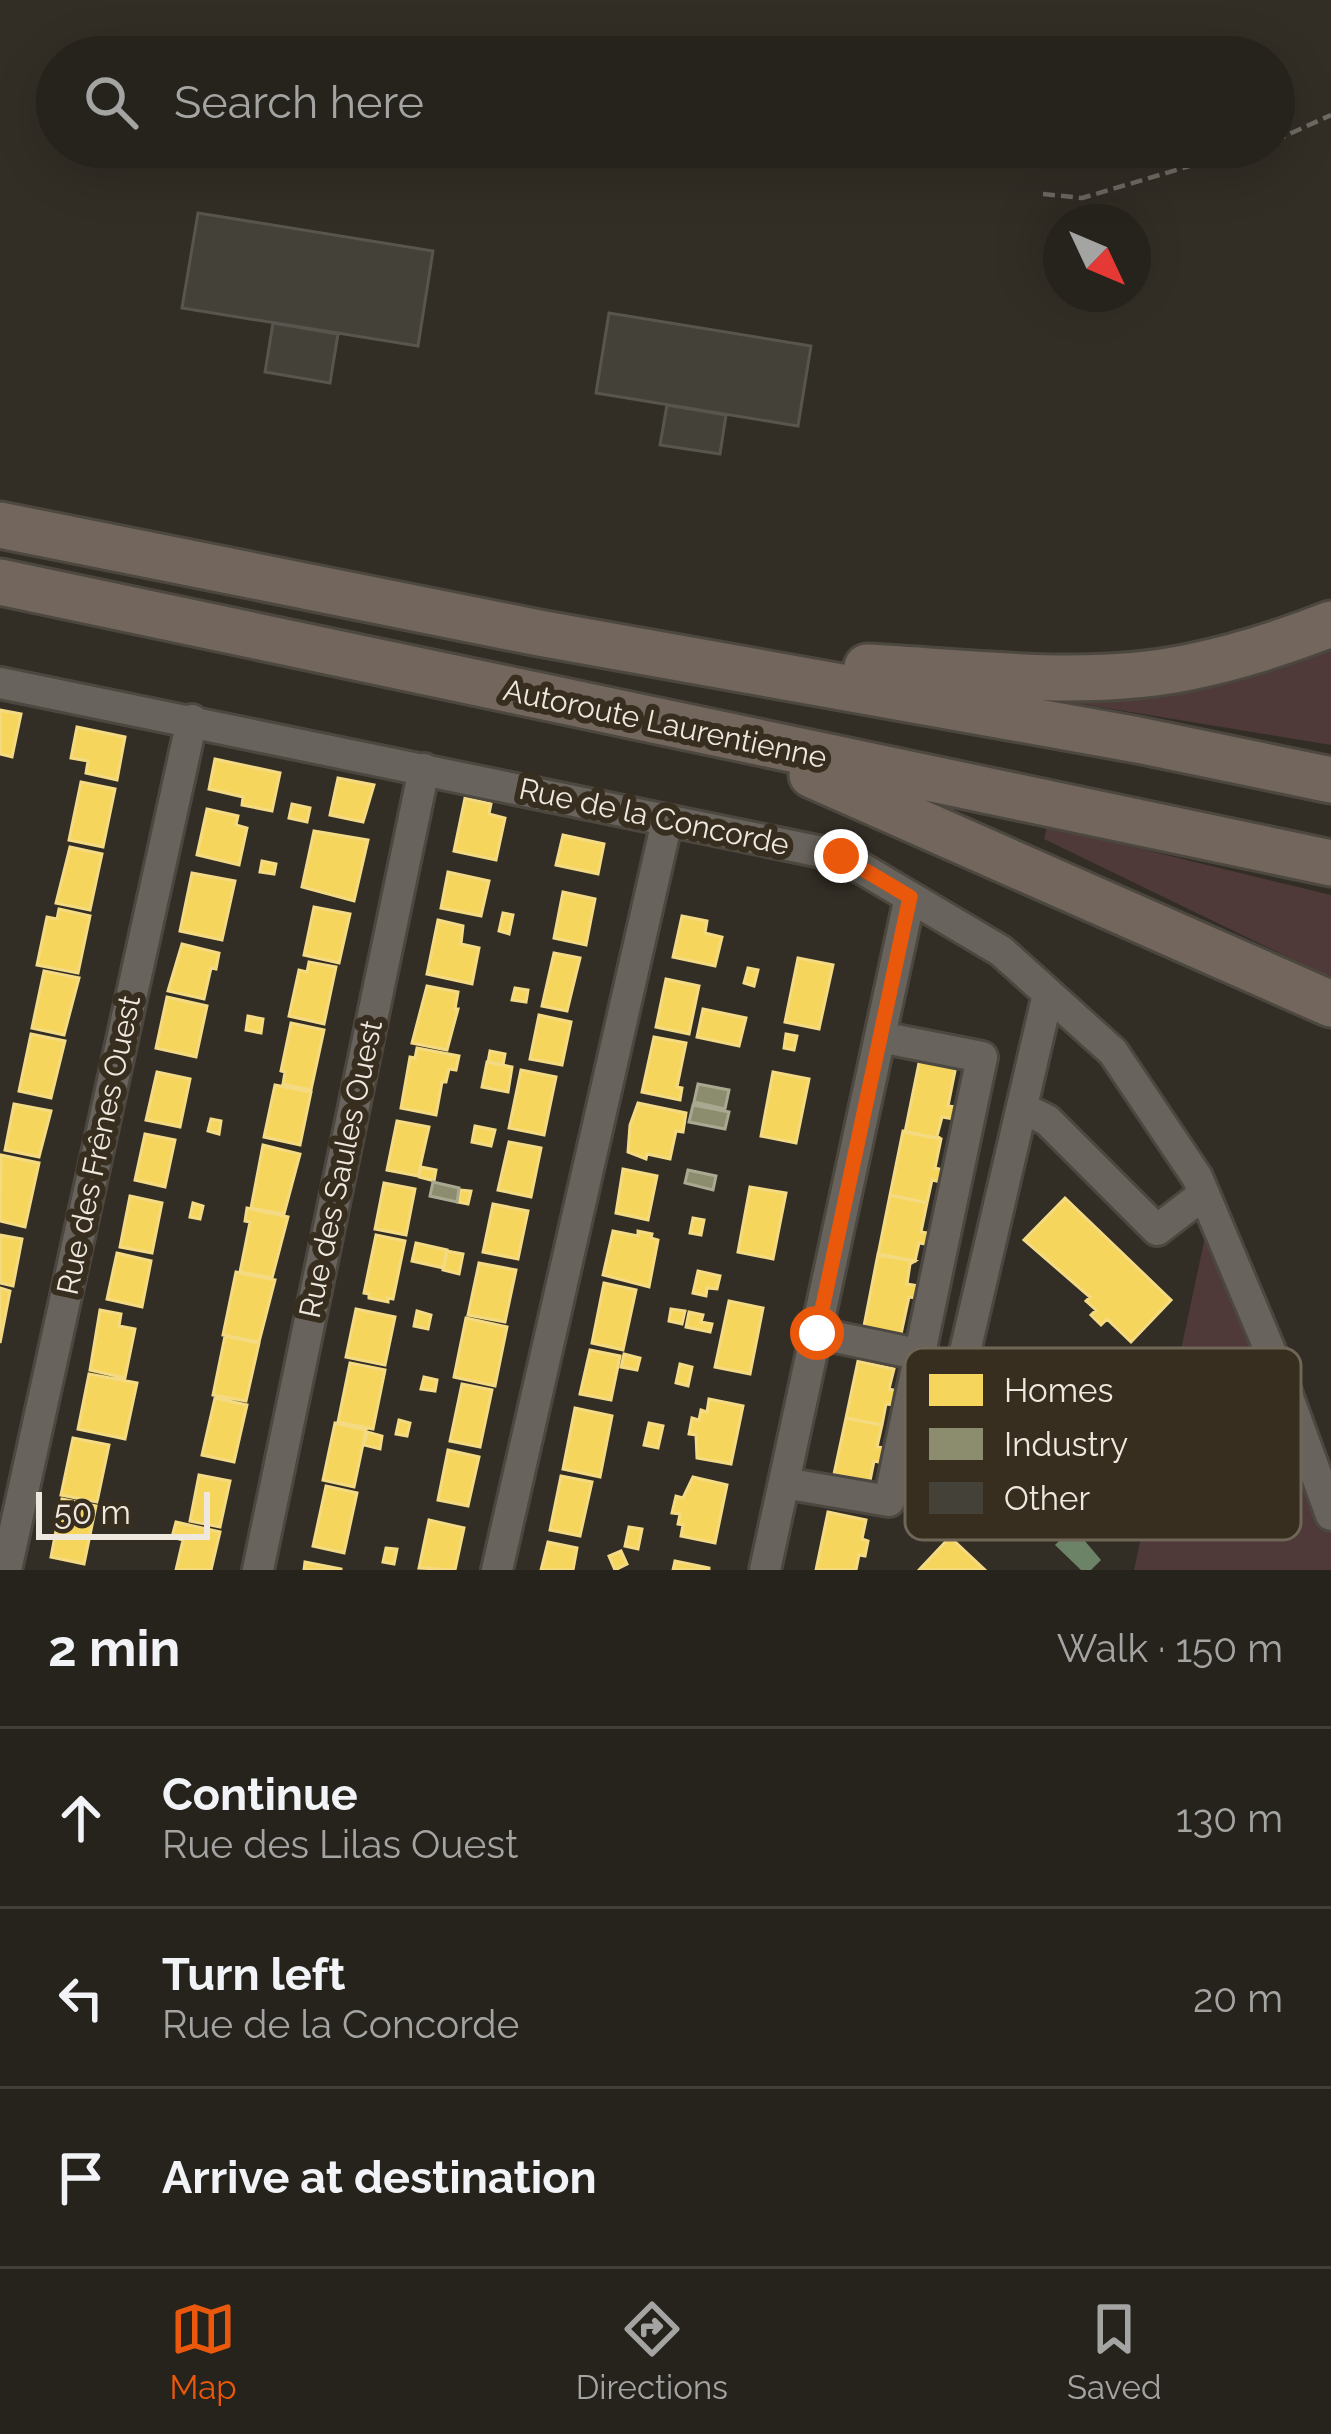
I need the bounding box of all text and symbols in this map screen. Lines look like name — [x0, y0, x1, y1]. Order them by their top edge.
search box — [36, 36, 1295, 168]
icon: search — [78, 69, 144, 135]
text: Search here — [174, 76, 424, 129]
north arrow — [1043, 204, 1151, 312]
street label: Autoroute Laurentienne — [500, 672, 830, 775]
street label: Rue de la Concorde — [516, 771, 792, 862]
route end — [814, 829, 868, 883]
street label: Rue des Frênes Ouest — [50, 992, 147, 1298]
street label: Rue des Saules Ouest — [292, 1017, 389, 1321]
route start — [790, 1306, 844, 1360]
legend — [905, 1348, 1301, 1540]
text: Homes — [1004, 1371, 1113, 1410]
text: Industry — [1004, 1425, 1128, 1464]
text: Other — [1004, 1479, 1090, 1518]
scale bar — [36, 1486, 210, 1539]
text: 50 m — [54, 1493, 131, 1532]
text: 2 min — [48, 1618, 180, 1678]
text: Walk · 150 m — [1057, 1625, 1283, 1671]
text: Continue — [162, 1768, 358, 1821]
icon: ahead — [48, 1785, 114, 1851]
text: 130 m — [1176, 1795, 1283, 1841]
text: Rue des Lilas Ouest — [162, 1821, 518, 1867]
text: Turn left — [162, 1948, 345, 2001]
icon: left — [48, 1965, 114, 2031]
text: 20 m — [1193, 1975, 1283, 2021]
text: Rue de la Concorde — [162, 2001, 520, 2047]
icon: arrive — [48, 2145, 114, 2211]
text: Arrive at destination — [162, 2151, 597, 2204]
tab: Map — [170, 2296, 237, 2407]
tab: Directions — [576, 2296, 728, 2407]
tab: Saved — [1067, 2296, 1161, 2407]

